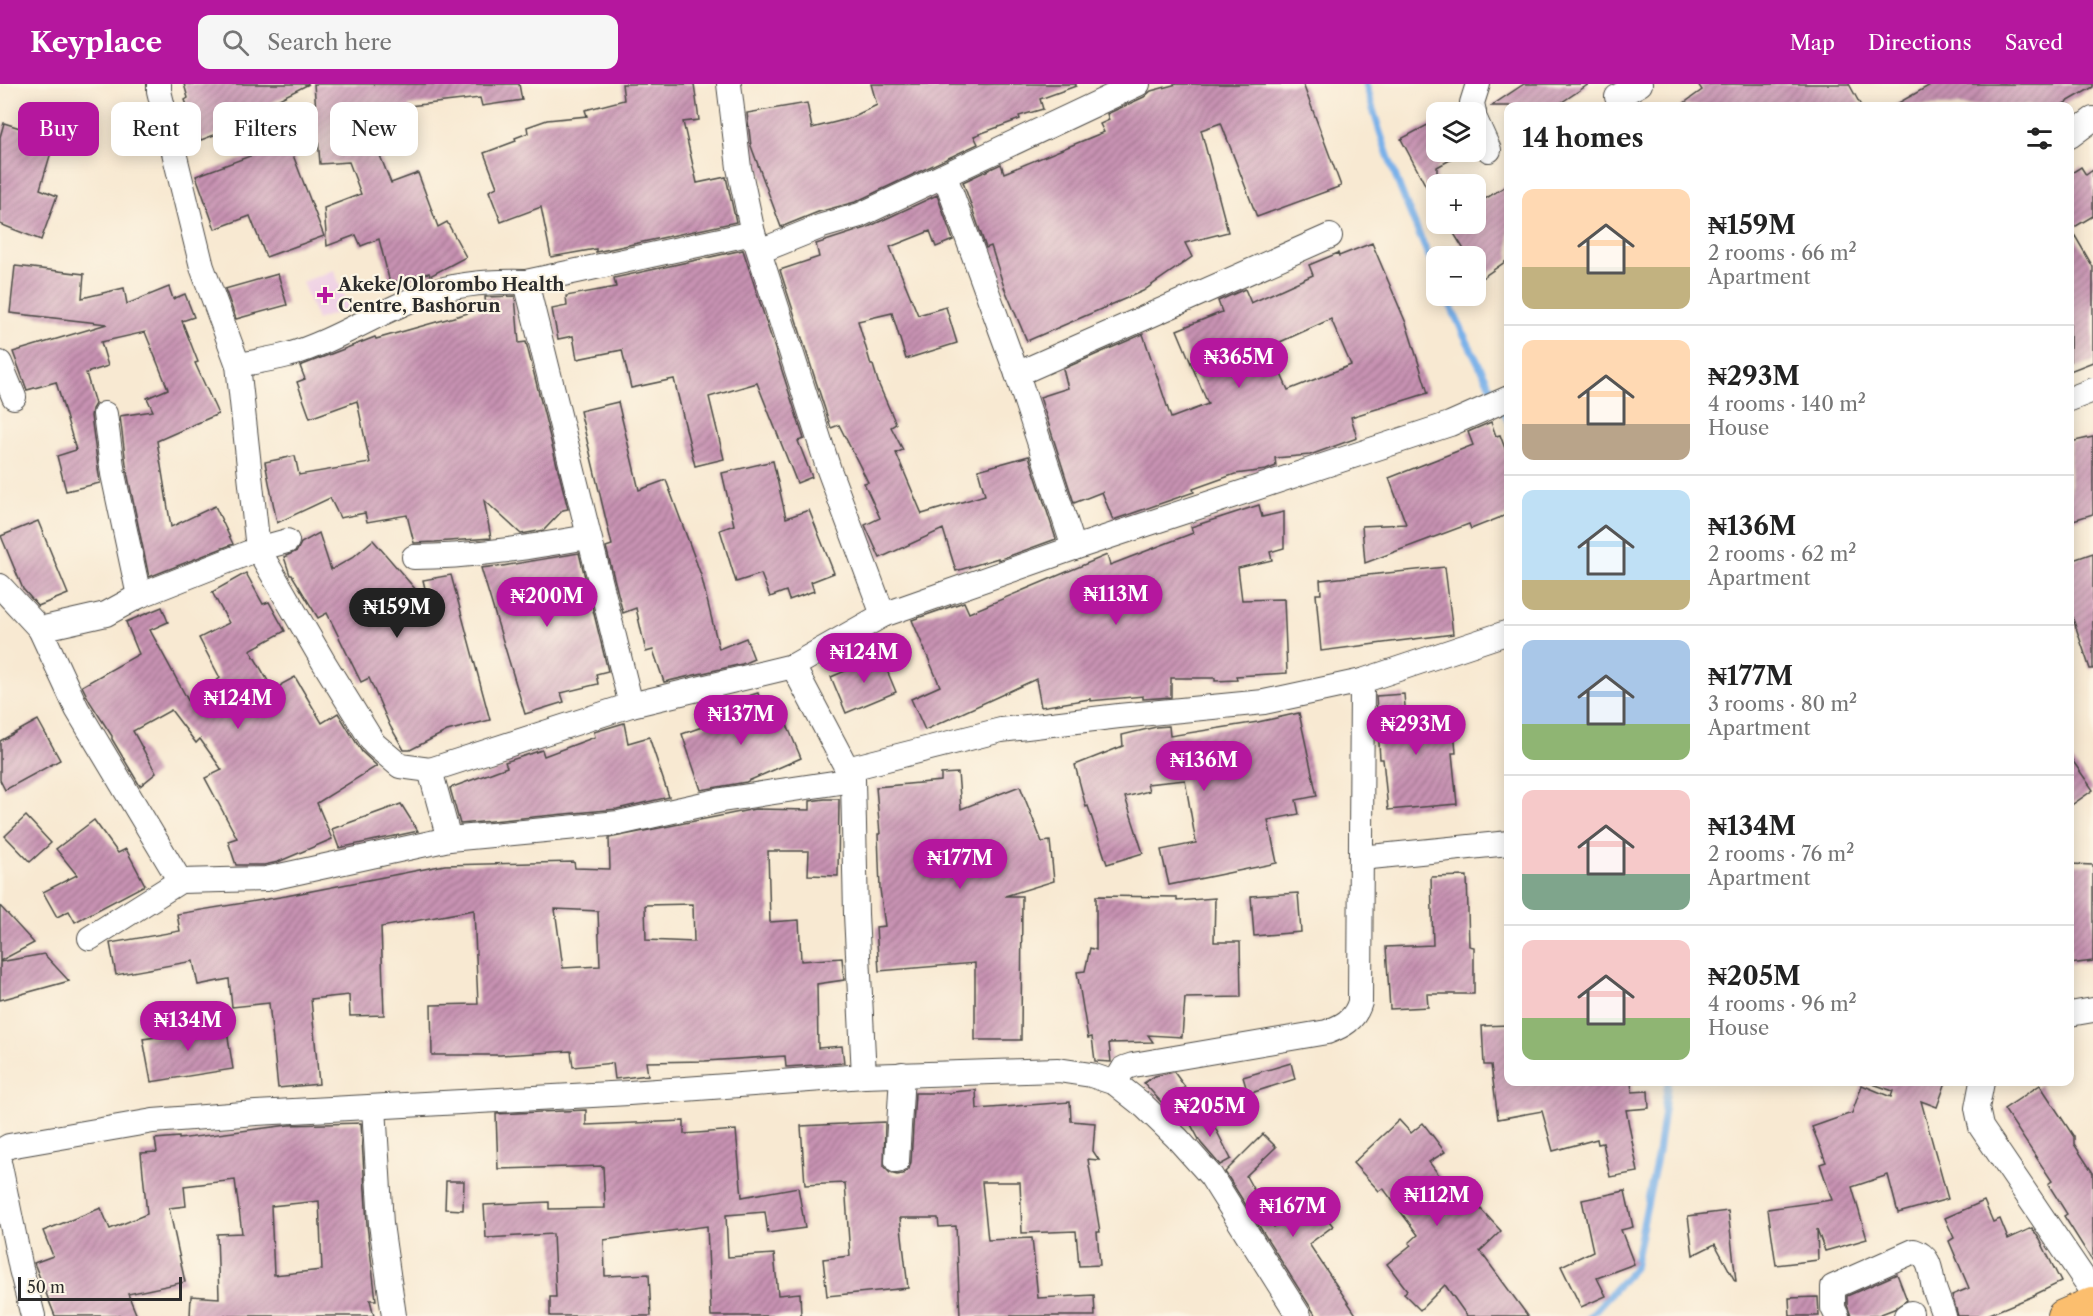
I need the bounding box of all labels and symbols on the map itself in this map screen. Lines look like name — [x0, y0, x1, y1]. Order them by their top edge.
place label: Akeke/Olorombo Health Centre, Bashorun — [337, 274, 565, 317]
marker: Akeke/Olorombo Health Centre, Bashorun — [316, 286, 334, 304]
pin: ₦365M — [1197, 338, 1281, 389]
pin: ₦113M — [1074, 575, 1158, 626]
pin: ₦200M — [505, 577, 589, 628]
pin: ₦159M — [355, 588, 439, 639]
pin: ₦124M — [822, 633, 906, 684]
pin: ₦124M — [196, 679, 280, 730]
pin: ₦137M — [699, 695, 783, 746]
pin: ₦293M — [1374, 705, 1458, 756]
pin: ₦136M — [1162, 741, 1246, 792]
pin: ₦177M — [918, 839, 1002, 890]
pin: ₦134M — [146, 1001, 230, 1052]
pin: ₦205M — [1168, 1087, 1252, 1138]
pin: ₦112M — [1395, 1176, 1479, 1227]
pin: ₦167M — [1251, 1187, 1335, 1238]
scale bar — [18, 1274, 182, 1302]

